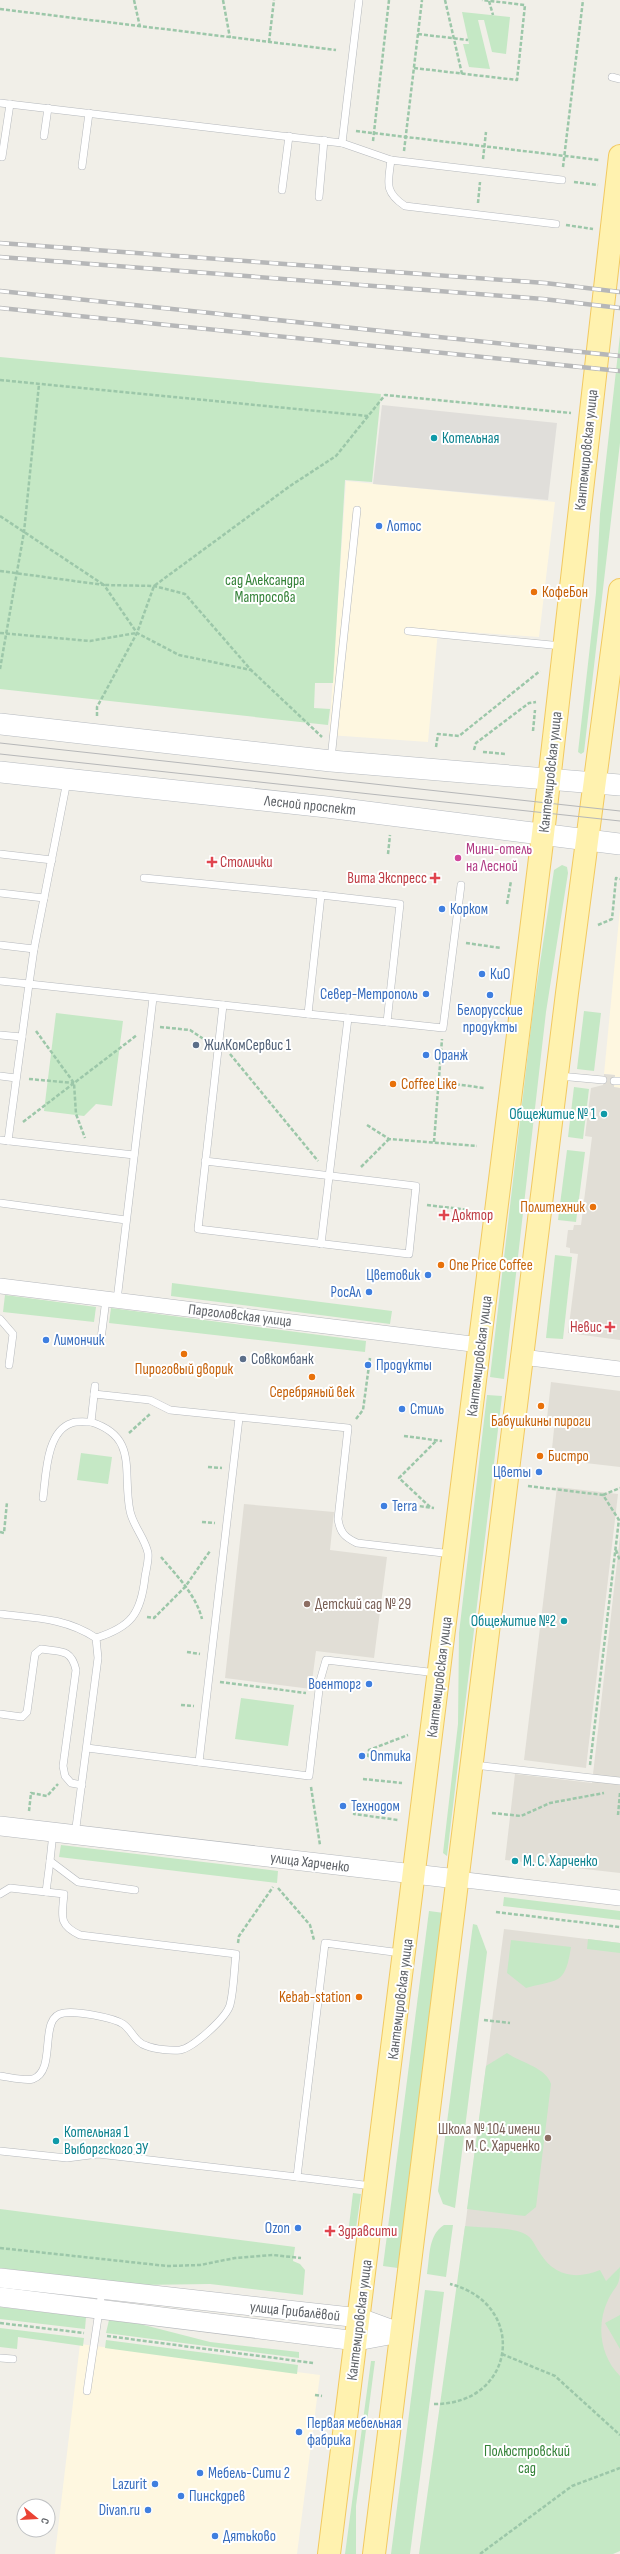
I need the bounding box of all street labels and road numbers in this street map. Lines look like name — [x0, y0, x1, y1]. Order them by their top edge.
street label: Кантемировская улица — [571, 388, 602, 512]
street label: Кантемировская улица — [535, 710, 566, 834]
street label: Лесной проспект — [262, 791, 357, 820]
street label: Кантемировская улица — [463, 1294, 496, 1418]
street label: Парголовская улица — [187, 1300, 293, 1331]
street label: Кантемировская улица — [423, 1615, 456, 1739]
street label: улица Харченко — [269, 1848, 351, 1877]
street label: Кантемировская улица — [384, 1937, 417, 2061]
street label: Кантемировская улица — [343, 2258, 376, 2382]
street label: улица Грибалёвой — [249, 2297, 341, 2326]

